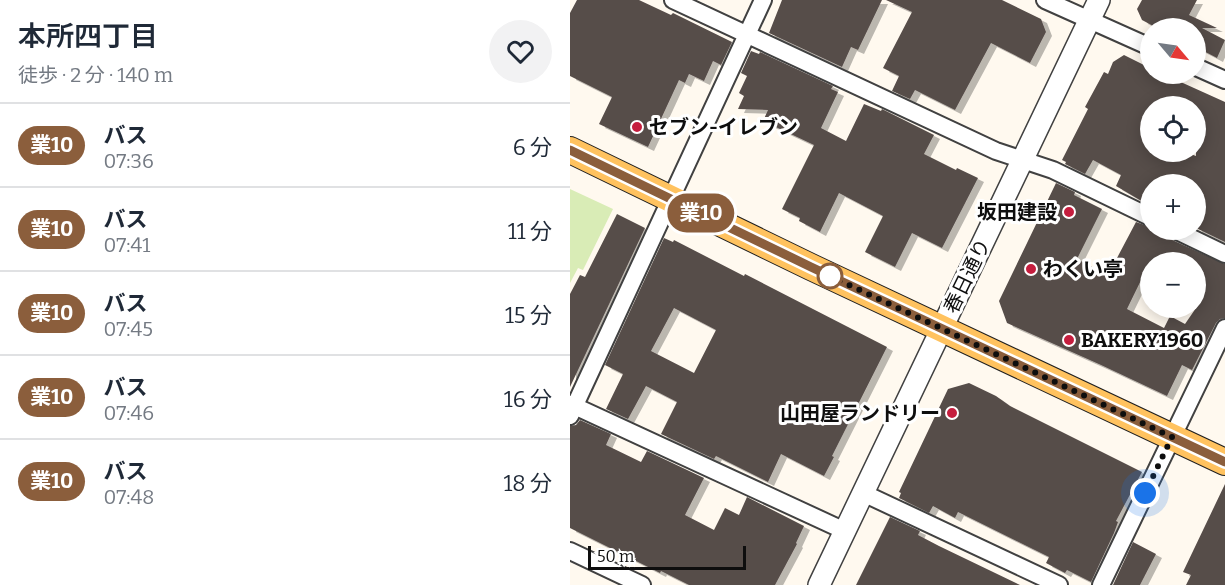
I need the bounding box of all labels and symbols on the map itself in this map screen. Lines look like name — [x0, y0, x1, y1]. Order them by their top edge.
north arrow — [1140, 18, 1206, 84]
place label: セブン-イレブン — [649, 115, 798, 139]
marker: セブン-イレブン — [630, 120, 644, 134]
line badge: 業10 — [666, 194, 736, 232]
place label: 坂田建設 — [977, 200, 1057, 224]
marker: 坂田建設 — [1062, 205, 1076, 219]
street label: 春日通り — [939, 235, 995, 317]
place label: わくい亭 — [1043, 257, 1123, 281]
marker: わくい亭 — [1024, 262, 1038, 276]
unlabelled marker — [817, 263, 843, 289]
place label: BAKERY1960 — [1081, 328, 1203, 352]
marker: BAKERY1960 — [1062, 333, 1076, 347]
place label: 山田屋ランドリー — [780, 401, 940, 425]
marker: 山田屋ランドリー — [945, 406, 959, 420]
your location — [1130, 478, 1160, 508]
scale bar — [588, 543, 746, 570]

